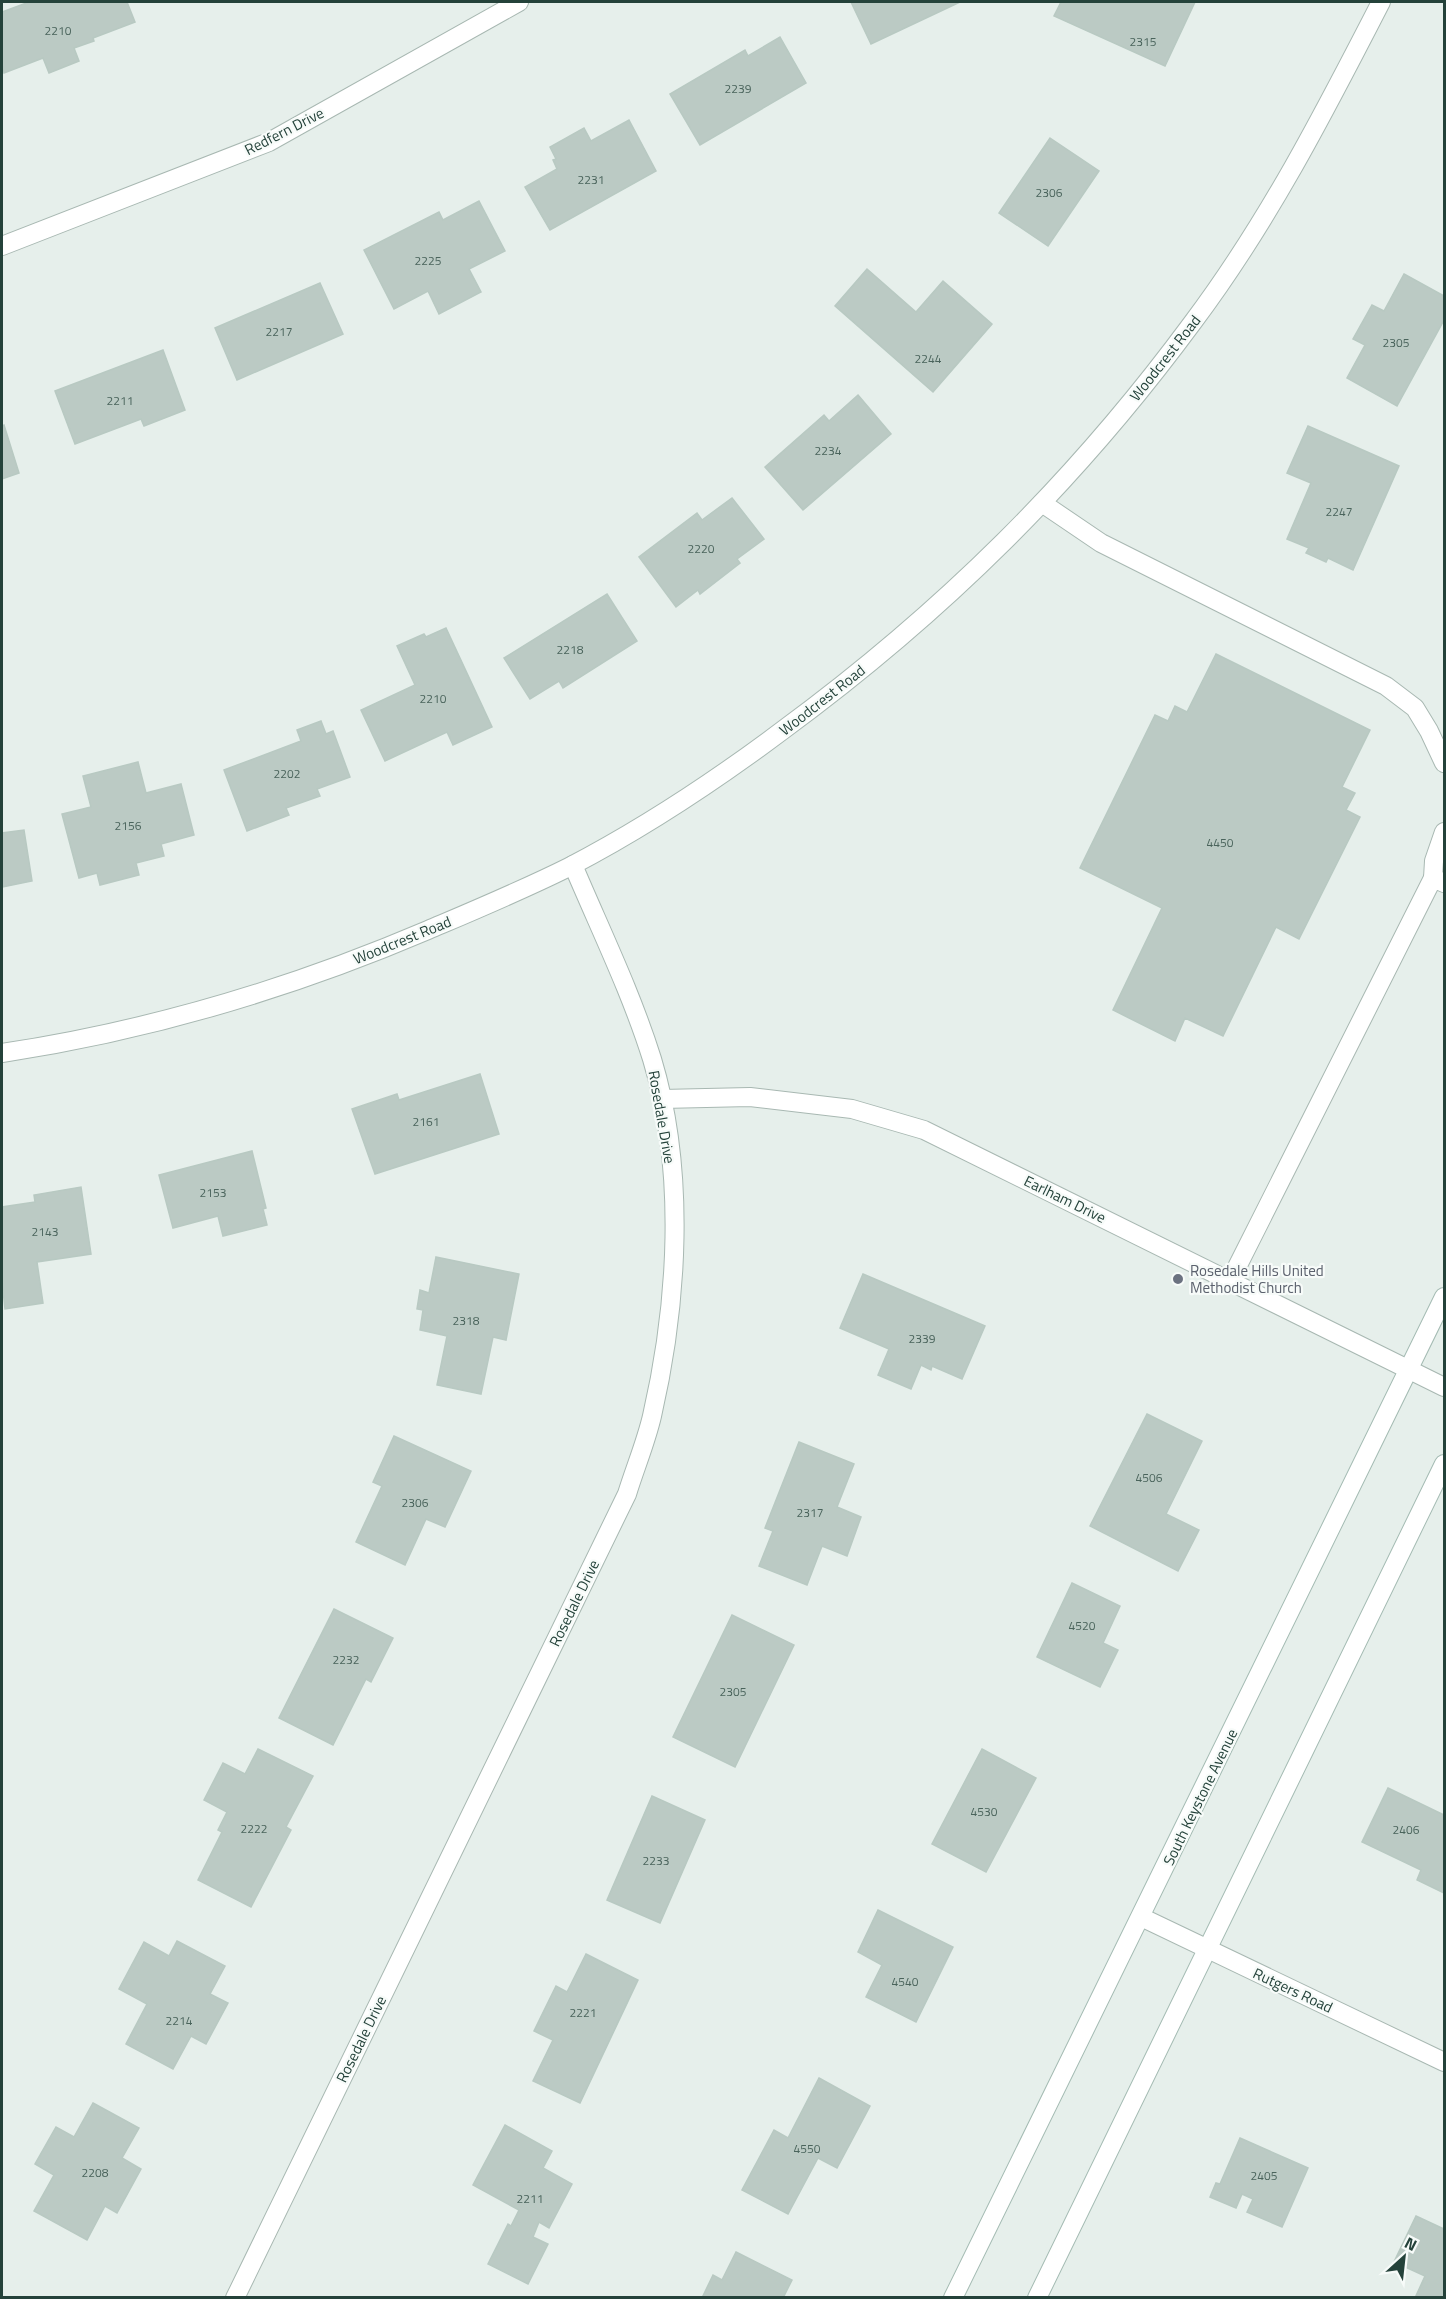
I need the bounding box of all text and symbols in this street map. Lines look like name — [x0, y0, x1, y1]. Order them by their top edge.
house number: 2210 — [45, 21, 72, 40]
house number: 2315 — [1130, 32, 1157, 51]
house number: 2239 — [725, 79, 752, 98]
street label: Redfern Drive — [240, 101, 328, 161]
house number: 2231 — [578, 170, 604, 189]
house number: 2306 — [1036, 183, 1063, 202]
house number: 2225 — [415, 251, 442, 270]
street label: Woodcrest Road — [1124, 310, 1206, 406]
house number: 2217 — [266, 322, 292, 341]
house number: 2305 — [1383, 333, 1410, 352]
house number: 2244 — [915, 349, 942, 368]
house number: 2211 — [107, 391, 133, 410]
house number: 2234 — [815, 441, 842, 460]
house number: 2247 — [1326, 502, 1352, 521]
house number: 2220 — [688, 539, 715, 558]
house number: 2218 — [557, 640, 584, 659]
street label: Woodcrest Road — [774, 659, 870, 741]
house number: 2210 — [420, 689, 447, 708]
house number: 2202 — [274, 764, 300, 783]
house number: 2156 — [115, 816, 142, 835]
house number: 4450 — [1207, 833, 1234, 852]
street label: Woodcrest Road — [350, 910, 454, 970]
street label: Rosedale Drive — [642, 1069, 682, 1165]
house number: 2161 — [413, 1112, 439, 1131]
street label: Earlham Drive — [1020, 1169, 1110, 1229]
house number: 2153 — [200, 1183, 226, 1202]
house number: 2143 — [32, 1222, 58, 1241]
place label: Rosedale Hills United Methodist Church — [1190, 1259, 1324, 1299]
marker: Rosedale Hills United Methodist Church — [1171, 1272, 1185, 1286]
house number: 2318 — [453, 1311, 480, 1330]
house number: 2339 — [909, 1329, 936, 1348]
house number: 4506 — [1136, 1468, 1163, 1487]
house number: 2306 — [402, 1493, 429, 1512]
house number: 2317 — [797, 1503, 823, 1522]
street label: Rosedale Drive — [543, 1556, 605, 1650]
house number: 4520 — [1069, 1616, 1096, 1635]
house number: 2232 — [333, 1650, 359, 1669]
house number: 2305 — [720, 1682, 747, 1701]
street label: South Keystone Avenue — [1157, 1725, 1243, 1869]
house number: 4530 — [971, 1802, 998, 1821]
house number: 2222 — [241, 1819, 267, 1838]
house number: 2406 — [1393, 1820, 1420, 1839]
house number: 2233 — [643, 1851, 669, 1870]
street label: Rutgers Road — [1249, 1961, 1337, 2019]
house number: 4540 — [892, 1972, 919, 1991]
street label: Rosedale Drive — [330, 1992, 392, 2086]
house number: 2221 — [570, 2003, 596, 2022]
house number: 2214 — [166, 2011, 193, 2030]
house number: 4550 — [794, 2139, 821, 2158]
house number: 2208 — [82, 2163, 109, 2182]
house number: 2405 — [1251, 2166, 1278, 2185]
house number: 2211 — [517, 2189, 543, 2208]
north arrow — [1374, 2227, 1434, 2287]
text: N — [1400, 2230, 1421, 2257]

